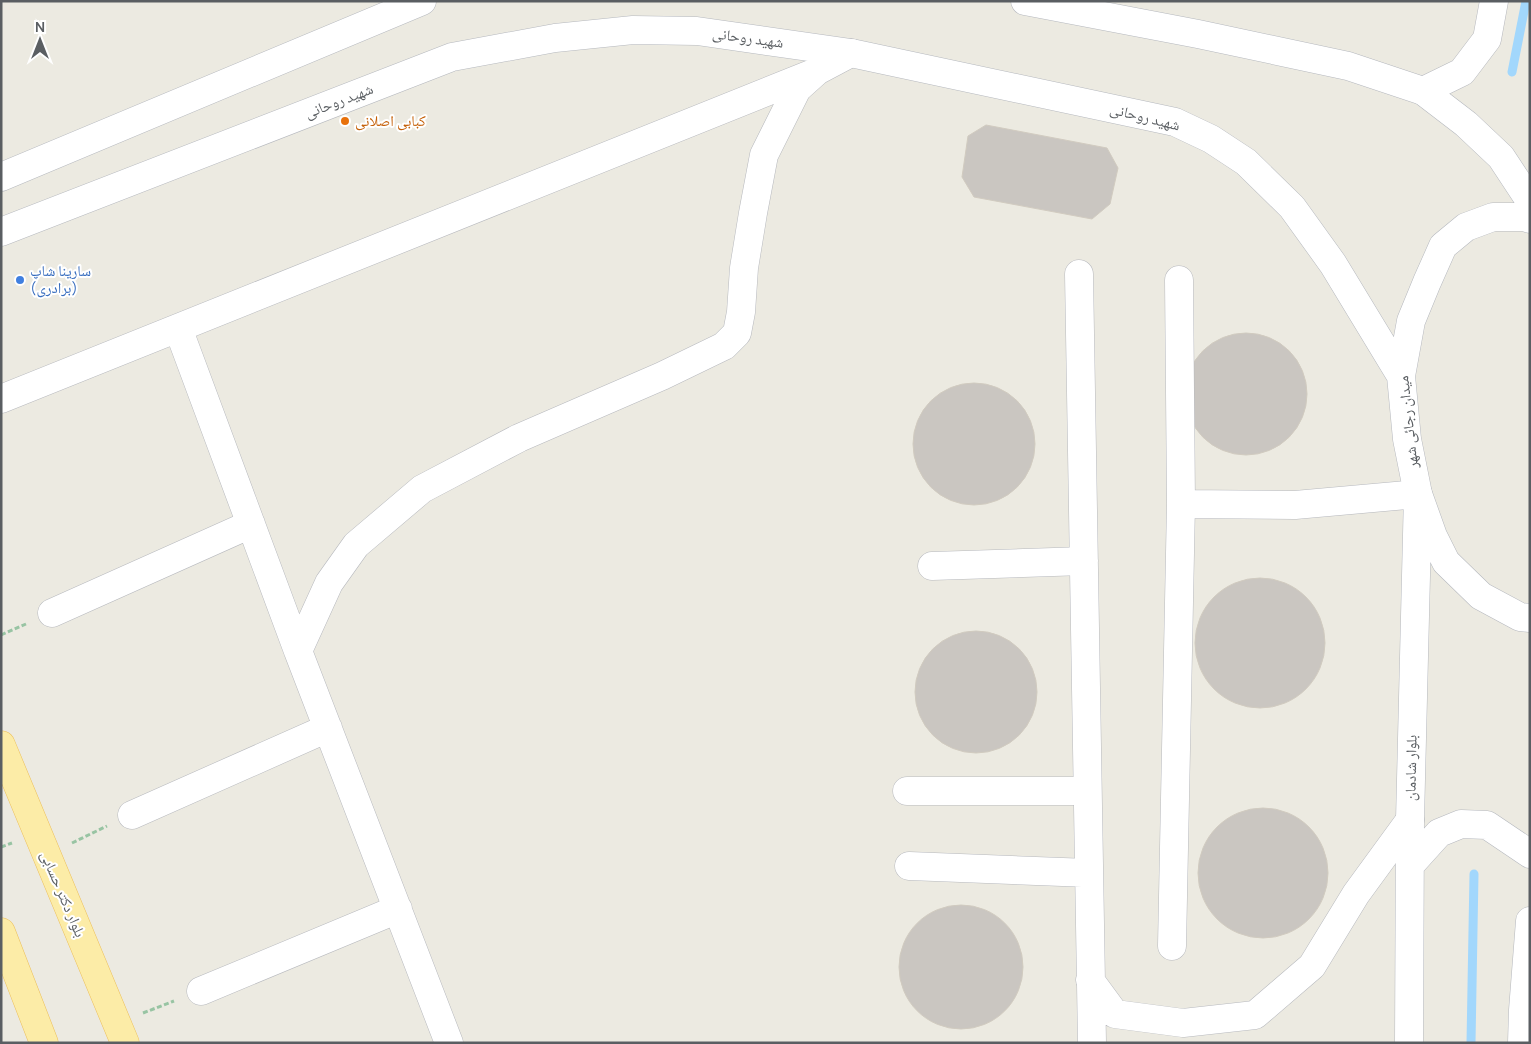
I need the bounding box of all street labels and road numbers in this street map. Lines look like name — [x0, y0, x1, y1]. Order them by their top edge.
street label: شهید روحانی — [711, 22, 785, 53]
street label: شهید روحانی — [302, 78, 376, 123]
street label: شهید روحانی — [1108, 98, 1183, 135]
street label: میدان رجائی شهر — [1392, 375, 1423, 470]
street label: بلوار شادمان — [1399, 735, 1422, 801]
street label: بلوار دکتر حسابی — [36, 847, 91, 940]

